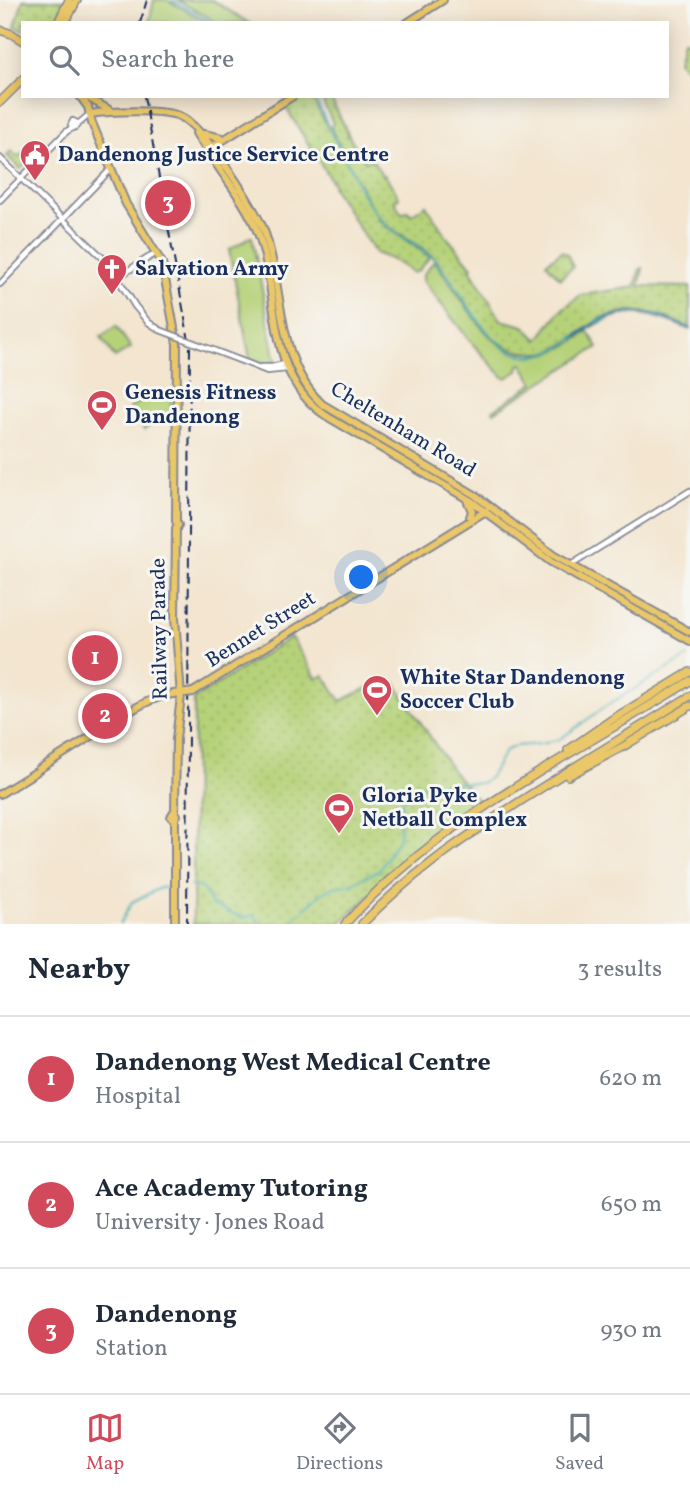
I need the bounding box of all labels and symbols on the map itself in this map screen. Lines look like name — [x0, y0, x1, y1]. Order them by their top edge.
public building icon: Dandenong Justice Service Centre — [18, 138, 52, 182]
place label: Dandenong Justice Service Centre — [58, 141, 389, 170]
pin: 3 — [145, 177, 191, 229]
church icon: Salvation Army — [95, 252, 129, 296]
place label: Salvation Army — [135, 255, 289, 284]
street label: Cheltenham Road — [325, 375, 481, 485]
place label: Genesis Fitness Dandenong — [125, 379, 276, 432]
sports icon: Genesis Fitness Dandenong — [85, 388, 119, 432]
street label: Railway Parade — [144, 558, 176, 700]
your location — [344, 560, 378, 594]
street label: Bennet Street — [200, 585, 322, 675]
pin: 1 — [72, 632, 118, 684]
place label: White Star Dandenong Soccer Club — [400, 664, 625, 717]
sports icon: White Star Dandenong Soccer Club — [360, 673, 394, 717]
pin: 2 — [82, 690, 128, 742]
place label: Gloria Pyke Netball Complex — [362, 782, 527, 835]
sports icon: Gloria Pyke Netball Complex — [322, 791, 356, 835]

